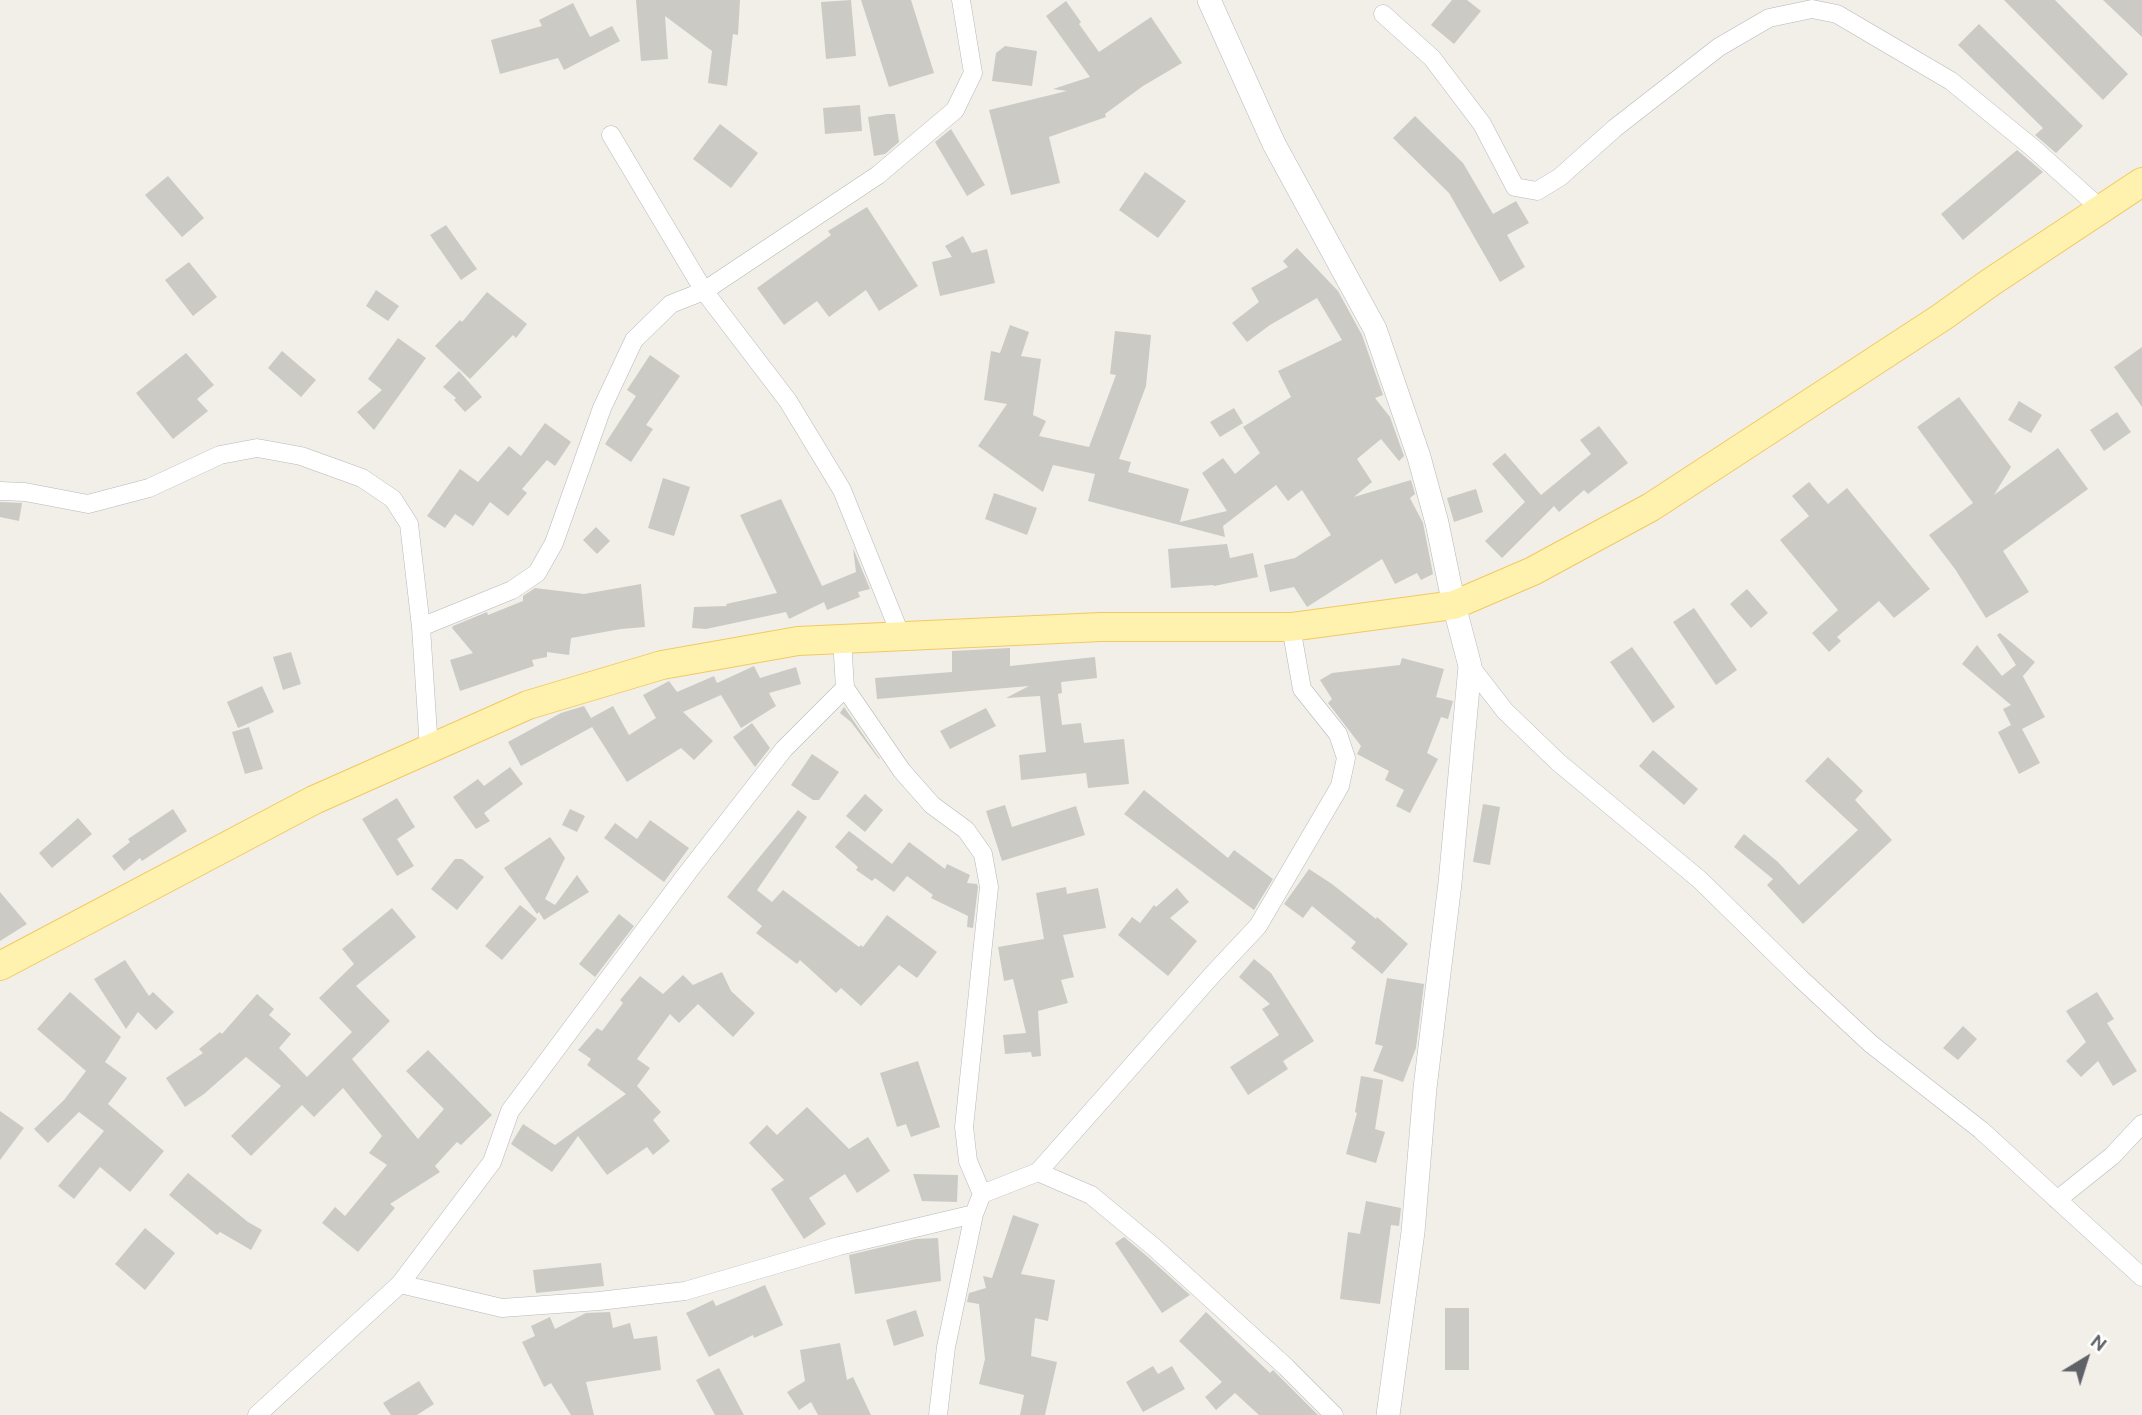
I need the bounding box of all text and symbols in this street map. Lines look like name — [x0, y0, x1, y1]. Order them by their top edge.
north arrow — [2051, 1324, 2121, 1394]
text: N — [2087, 1329, 2111, 1355]

